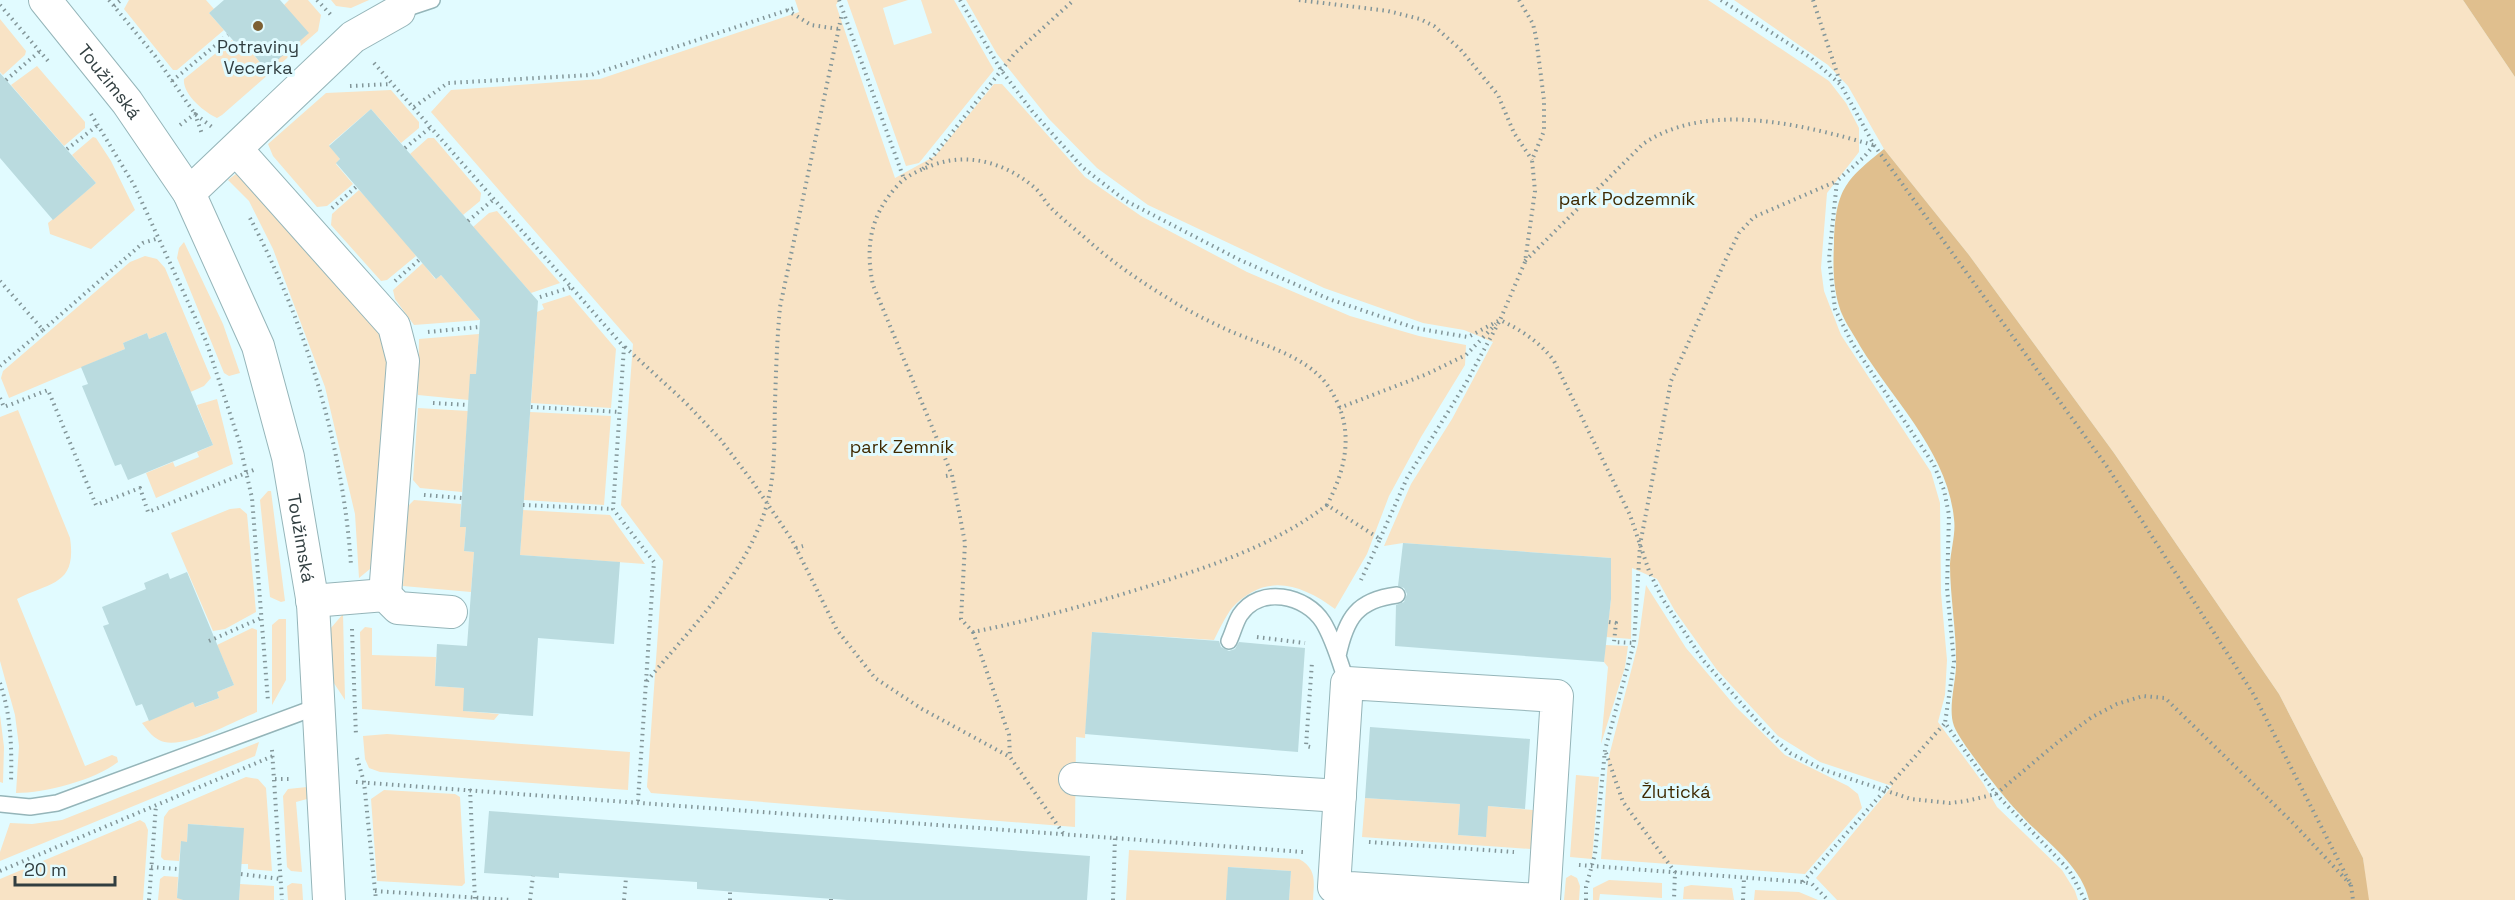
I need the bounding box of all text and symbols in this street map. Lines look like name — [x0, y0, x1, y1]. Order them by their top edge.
marker: Potraviny Vecerka — [251, 19, 265, 33]
place label: Potraviny Vecerka — [217, 35, 299, 79]
street label: Toužimská — [73, 39, 147, 123]
park label: park Podzemník — [1559, 187, 1696, 210]
park label: park Zemník — [850, 435, 955, 458]
street label: Toužimská — [283, 492, 321, 584]
park label: Žlutická — [1641, 780, 1711, 803]
scale bar — [15, 849, 116, 887]
text: 20 m — [24, 858, 67, 881]

